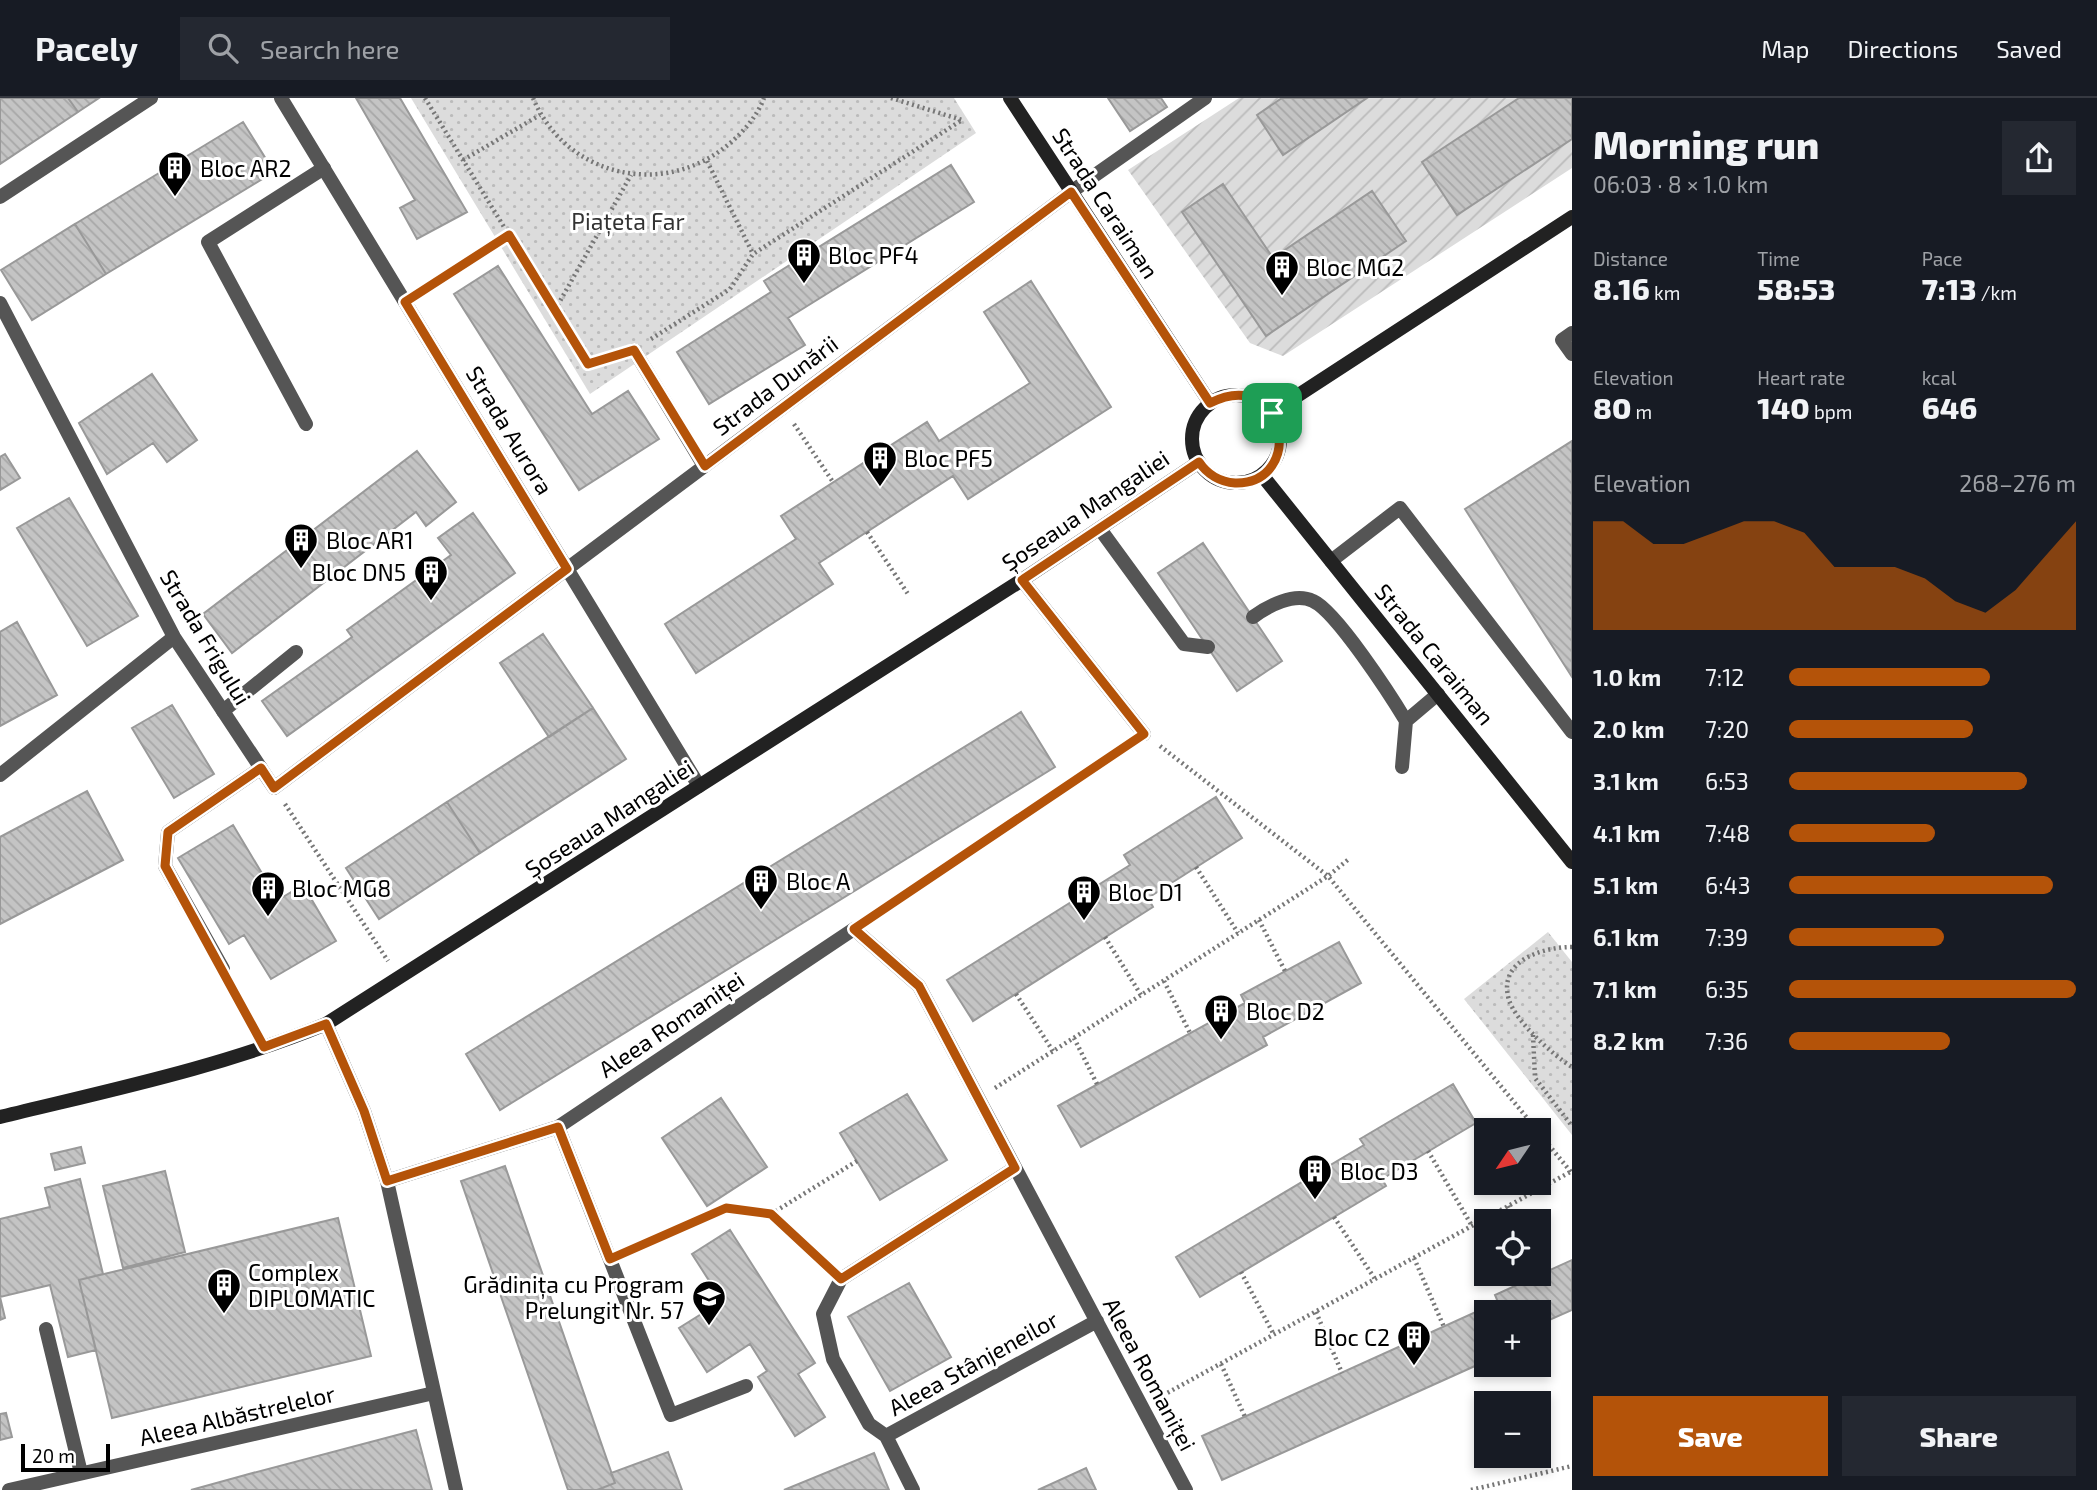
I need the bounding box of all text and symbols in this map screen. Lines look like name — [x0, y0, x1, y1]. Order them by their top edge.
search box — [180, 17, 670, 80]
text: Pacely — [35, 28, 138, 68]
icon: search — [204, 29, 242, 67]
text: Search here — [260, 33, 400, 64]
text: Map — [1761, 34, 1809, 63]
text: Directions — [1847, 34, 1958, 63]
text: Saved — [1996, 34, 2062, 63]
text: Morning run — [1593, 121, 1819, 167]
button: share — [2002, 121, 2076, 195]
street label: Strada Caraiman — [1047, 123, 1165, 283]
building icon: Bloc AR2 — [156, 149, 194, 198]
place label: Bloc AR2 — [200, 154, 291, 182]
text: 06:03 · 8 × 1.0 km — [1593, 170, 1768, 198]
park label: Piațeta Far — [571, 207, 685, 237]
building icon: Bloc PF4 — [785, 236, 823, 285]
place label: Bloc PF4 — [828, 241, 919, 269]
text: Distance — [1593, 247, 1668, 270]
text: Time — [1757, 247, 1800, 270]
text: Pace — [1922, 247, 1963, 270]
building icon: Bloc MG2 — [1263, 248, 1301, 297]
place label: Bloc MG2 — [1306, 253, 1404, 281]
text: 8.16 — [1593, 270, 1650, 306]
text: 58:53 — [1757, 270, 1835, 306]
text: 7:13 — [1922, 270, 1977, 306]
text: km — [1650, 281, 1680, 304]
text: /km — [1977, 281, 2017, 304]
street label: Strada Dunării — [707, 329, 843, 441]
street label: Strada Aurora — [461, 361, 559, 499]
text: Elevation — [1593, 366, 1674, 389]
text: Heart rate — [1757, 366, 1845, 389]
text: kcal — [1922, 366, 1956, 389]
pin — [1242, 383, 1302, 443]
text: 80 — [1593, 389, 1631, 425]
text: 140 — [1757, 389, 1810, 425]
text: 646 — [1922, 389, 1977, 425]
icon: arrive — [1253, 394, 1291, 432]
text: m — [1631, 400, 1652, 423]
text: bpm — [1810, 400, 1852, 423]
building icon: Bloc PF5 — [861, 439, 899, 488]
place label: Bloc PF5 — [904, 444, 993, 472]
street label: Șoseaua Mangaliei — [996, 444, 1175, 578]
text: Elevation — [1593, 469, 1691, 497]
text: 268–276 m — [1959, 469, 2076, 497]
building icon: Bloc AR1 — [282, 521, 320, 570]
place label: Bloc AR1 — [326, 526, 414, 554]
building icon: Bloc DN5 — [412, 553, 450, 602]
place label: Bloc DN5 — [312, 558, 406, 586]
street label: Strada Frigului — [155, 564, 257, 710]
street label: Strada Caraiman — [1369, 578, 1501, 730]
text: 1.0 km — [1593, 663, 1661, 691]
text: 7:12 — [1705, 663, 1744, 691]
text: 2.0 km — [1593, 715, 1665, 743]
text: 7:20 — [1705, 715, 1749, 743]
street label: Șoseaua Mangaliei — [519, 753, 700, 885]
text: 3.1 km — [1593, 767, 1659, 795]
text: 6:53 — [1705, 767, 1749, 795]
text: 4.1 km — [1593, 819, 1660, 847]
text: 7:48 — [1705, 819, 1750, 847]
building icon: Bloc A — [742, 862, 780, 911]
place label: Bloc A — [786, 867, 851, 895]
building icon: Bloc MG8 — [249, 869, 287, 918]
text: 5.1 km — [1593, 871, 1658, 899]
text: 6:43 — [1705, 871, 1751, 899]
building icon: Bloc D1 — [1065, 873, 1103, 922]
place label: Bloc MG8 — [292, 874, 391, 902]
place label: Bloc D1 — [1108, 878, 1183, 906]
text: 6.1 km — [1593, 923, 1659, 951]
text: 7:39 — [1705, 923, 1748, 951]
street label: Aleea Romaniței — [593, 965, 750, 1085]
text: 7.1 km — [1593, 975, 1657, 1003]
text: 6:35 — [1705, 975, 1749, 1003]
building icon: Bloc D2 — [1202, 992, 1240, 1041]
place label: Bloc D2 — [1246, 997, 1325, 1025]
text: 8.2 km — [1593, 1027, 1664, 1055]
text: 7:36 — [1705, 1027, 1748, 1055]
north arrow — [1474, 1118, 1550, 1195]
map controls — [1474, 1118, 1551, 1468]
building icon: Bloc D3 — [1296, 1152, 1334, 1201]
place label: Bloc D3 — [1340, 1157, 1419, 1185]
button: locate — [1474, 1209, 1551, 1286]
place label: Complex DIPLOMATIC — [248, 1258, 375, 1312]
building icon: Complex DIPLOMATIC — [205, 1266, 243, 1315]
place label: Grădinița cu Program Prelungit Nr. 57 — [463, 1270, 684, 1324]
school or university icon: Grădinița cu Program Prelungit Nr. 57 — [690, 1278, 728, 1327]
street label: Aleea Romaniței — [1096, 1293, 1202, 1456]
button: + — [1474, 1300, 1551, 1377]
street label: Aleea Stânjeneilor — [883, 1305, 1063, 1421]
building icon: Bloc C2 — [1395, 1318, 1433, 1367]
place label: Bloc C2 — [1313, 1323, 1390, 1351]
street label: Aleea Albăstrelelor — [136, 1379, 338, 1451]
button: − — [1474, 1391, 1551, 1468]
button: Save — [1593, 1396, 1828, 1476]
button: Share — [1842, 1396, 2076, 1476]
scale bar — [21, 1441, 110, 1473]
text: 20 m — [32, 1444, 75, 1467]

